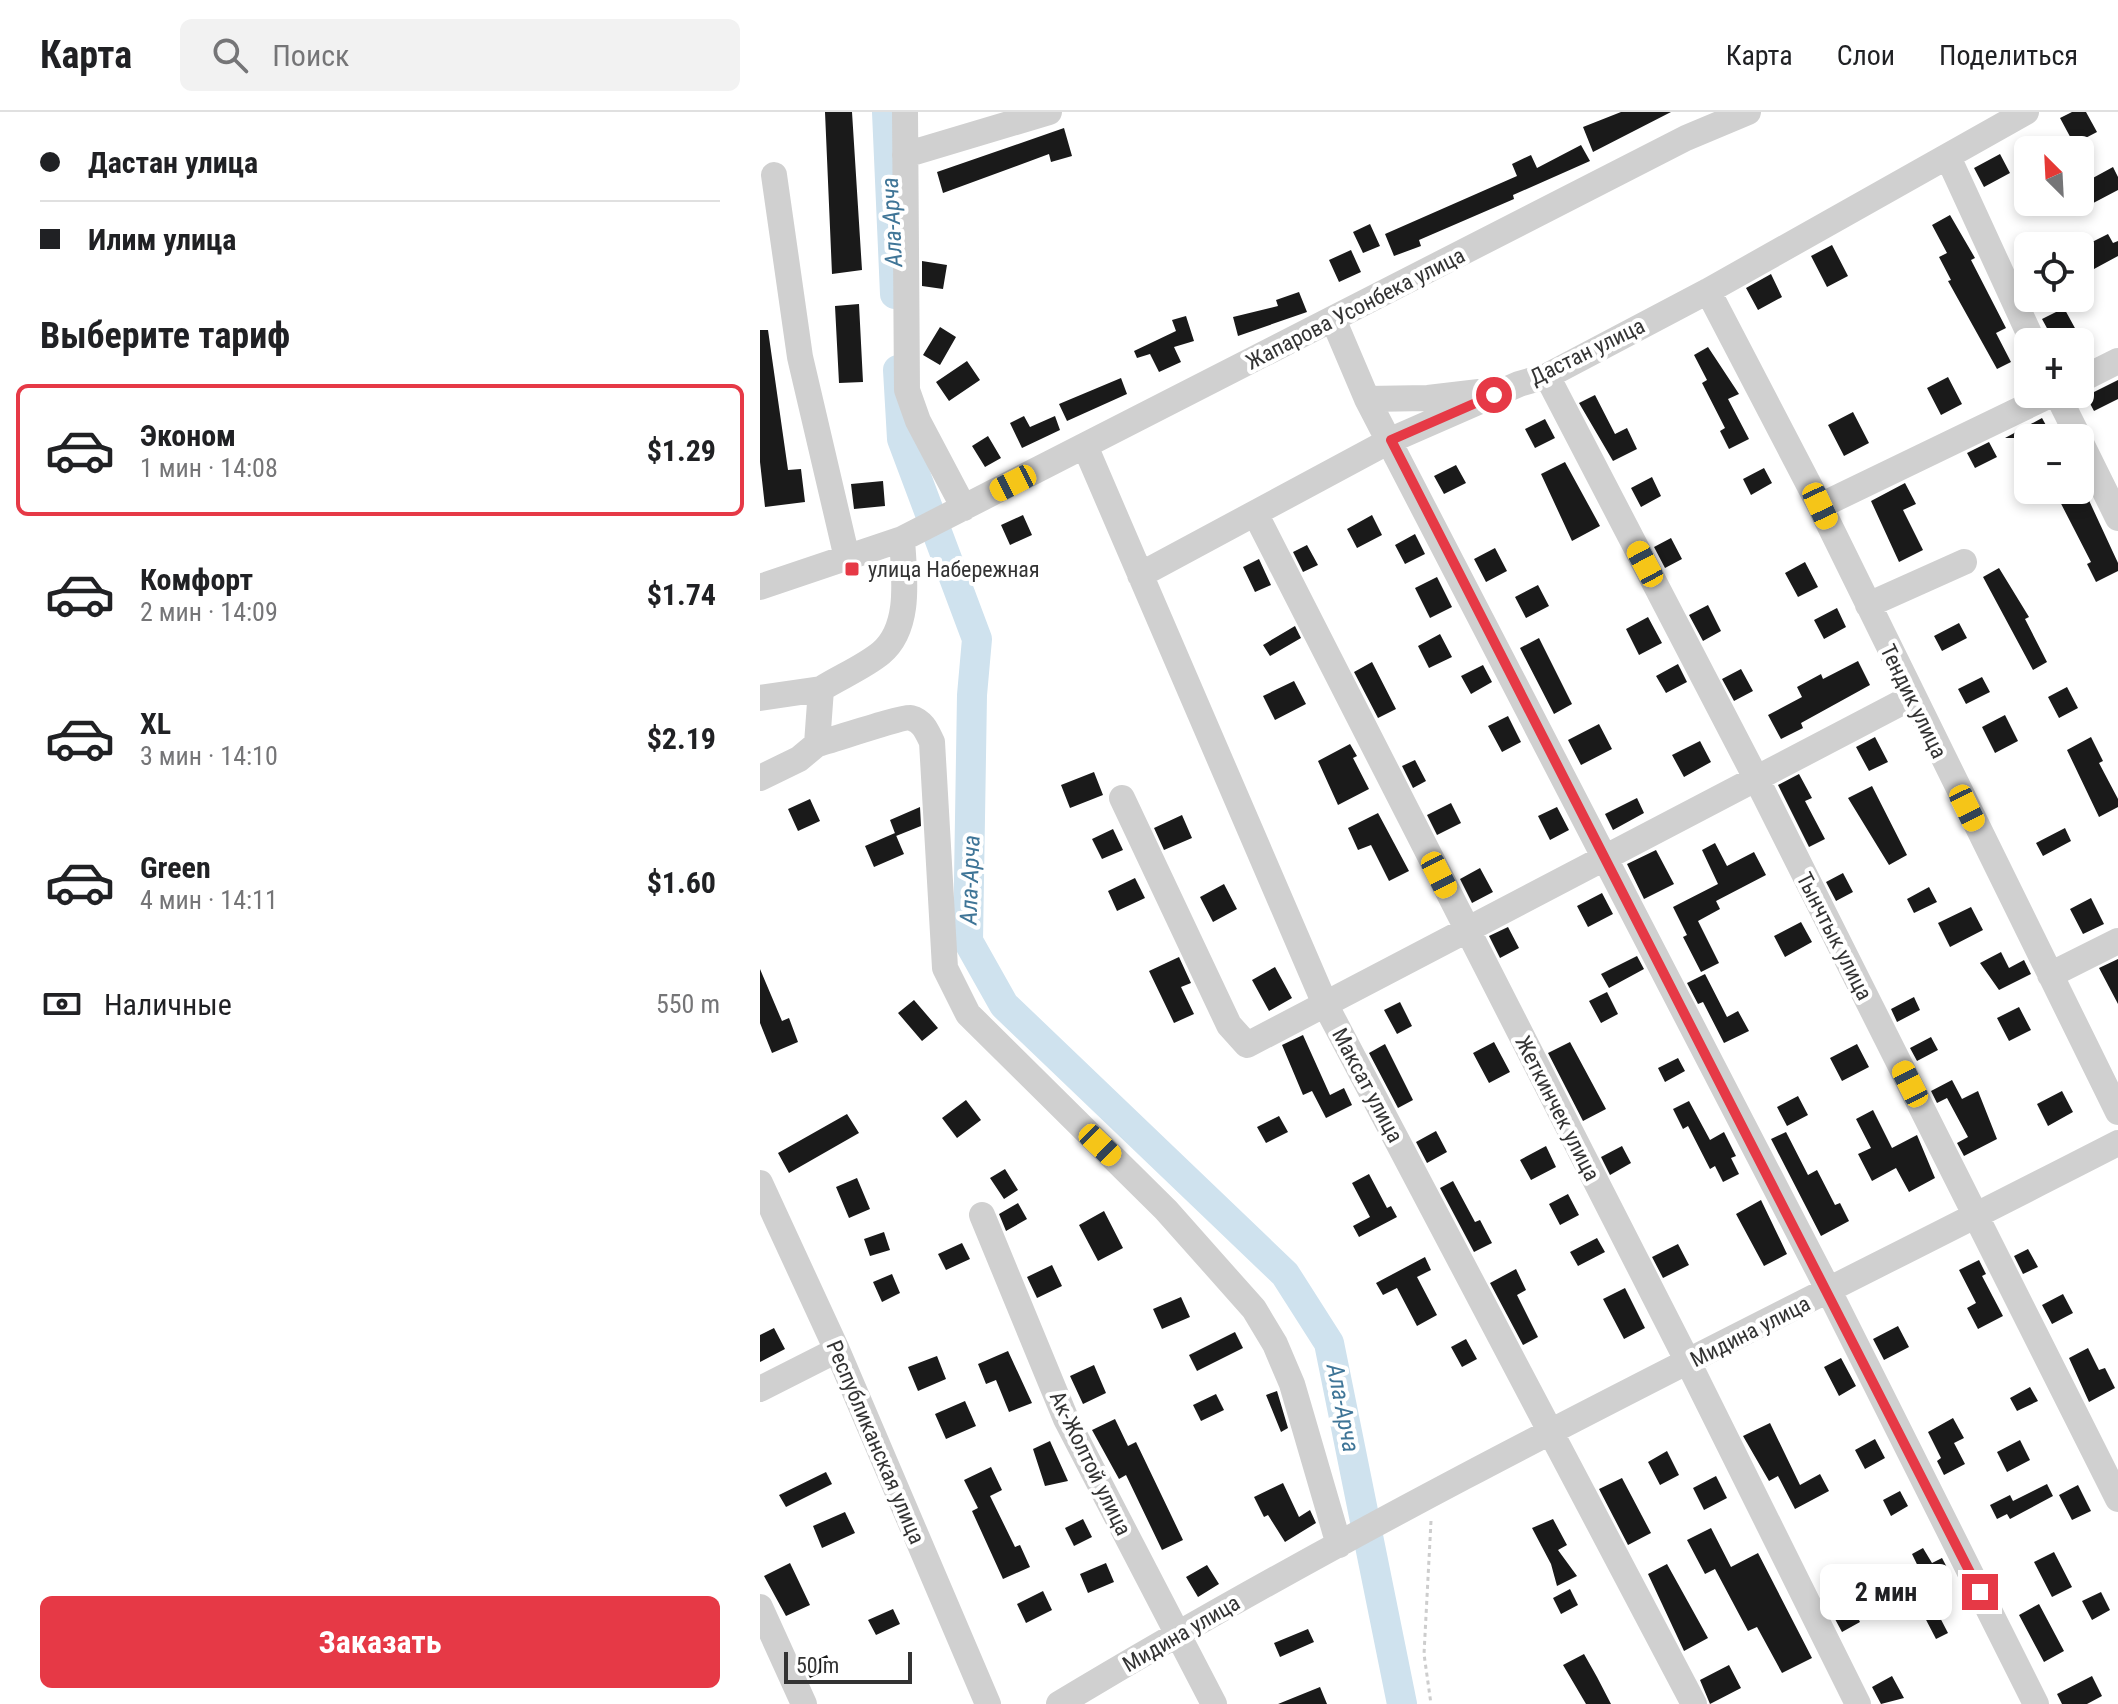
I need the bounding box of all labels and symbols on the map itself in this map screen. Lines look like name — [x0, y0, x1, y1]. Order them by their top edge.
north arrow — [2014, 136, 2094, 216]
water label: Ала-Арча — [876, 176, 908, 269]
street label: Жапарова Усонбека улица — [1242, 242, 1469, 375]
street label: Дастан улица — [1526, 313, 1649, 390]
route start — [1476, 377, 1512, 413]
car — [986, 461, 1040, 505]
car — [1799, 479, 1841, 533]
car — [1623, 537, 1667, 591]
place label: улица Набережная — [868, 557, 1040, 582]
marker: улица Набережная — [843, 560, 861, 578]
street label: Тендик улица — [1875, 640, 1952, 762]
car — [1946, 781, 1988, 835]
water label: Ала-Арча — [954, 835, 986, 926]
car — [1417, 848, 1461, 902]
street label: Тынчтык улица — [1792, 868, 1877, 1004]
street label: Максат улица — [1327, 1024, 1408, 1147]
street label: Жеткинчек улица — [1510, 1032, 1605, 1185]
car — [1888, 1057, 1932, 1111]
car — [1074, 1120, 1126, 1170]
street label: Мидина улица — [1686, 1291, 1814, 1372]
street label: Республиканская улица — [821, 1337, 930, 1548]
water label: Ала-Арча — [1321, 1360, 1365, 1455]
street label: Ак-Жолтой улица — [1045, 1387, 1136, 1539]
callout: 2 мин — [1820, 1564, 1952, 1620]
route end — [1962, 1574, 1998, 1610]
street label: Мидина улица — [1118, 1590, 1244, 1677]
scale bar — [784, 1648, 912, 1684]

